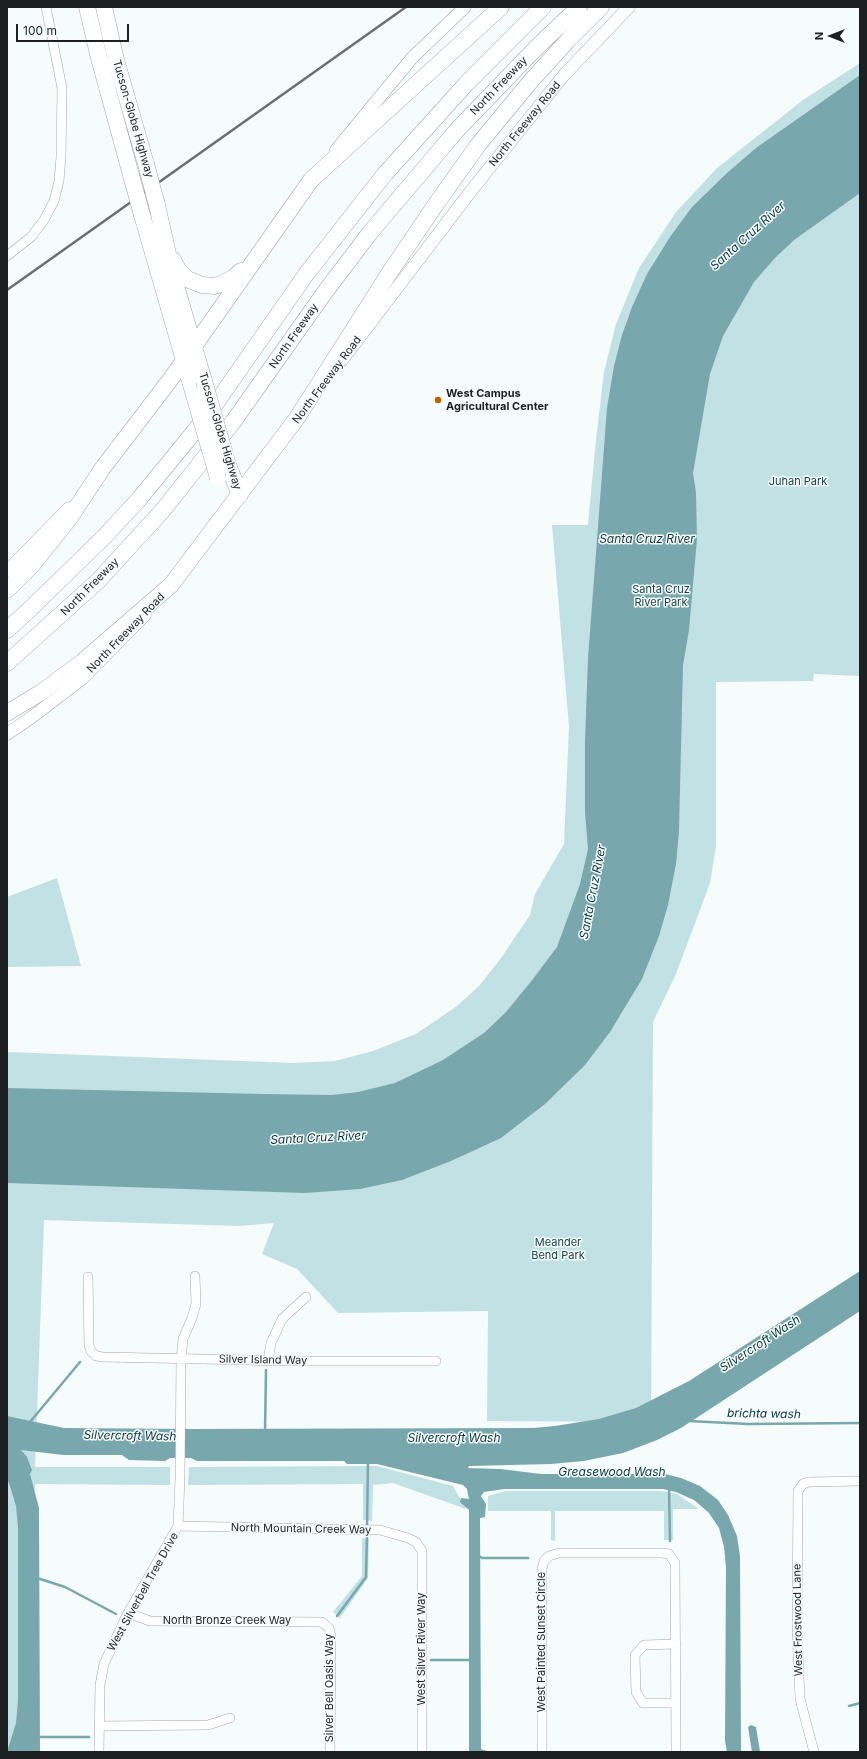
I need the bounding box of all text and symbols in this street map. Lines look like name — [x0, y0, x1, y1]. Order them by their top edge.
scale bar — [18, 16, 131, 42]
north arrow — [811, 16, 851, 56]
text: 100 m — [23, 23, 57, 38]
text: N — [812, 32, 826, 40]
street label: North Freeway — [468, 54, 530, 118]
street label: Tucson-Globe Highway — [110, 59, 156, 179]
street label: North Freeway Road — [487, 79, 563, 169]
water label: Santa Cruz River — [708, 199, 788, 273]
street label: North Freeway — [267, 301, 321, 371]
street label: North Freeway Road — [290, 334, 364, 426]
street label: Tucson-Globe Highway — [196, 371, 244, 491]
place label: West Campus Agricultural Center — [446, 387, 549, 413]
marker: West Campus Agricultural Center — [433, 395, 443, 405]
park label: Juhan Park — [769, 475, 827, 489]
water label: Santa Cruz River — [599, 532, 695, 546]
street label: North Freeway — [58, 555, 122, 619]
park label: Santa Cruz River Park — [632, 583, 690, 609]
street label: North Freeway Road — [84, 590, 168, 676]
water label: Santa Cruz River — [577, 844, 609, 940]
water label: Santa Cruz River — [270, 1128, 366, 1148]
park label: Meander Bend Park — [531, 1236, 585, 1262]
water label: Silvercroft Wash — [717, 1313, 803, 1375]
street label: Silver Island Way — [219, 1353, 307, 1367]
water label: brichta wash — [727, 1406, 801, 1422]
water label: Silvercroft Wash — [83, 1428, 177, 1444]
water label: Silvercroft Wash — [407, 1431, 501, 1445]
water label: Greasewood Wash — [558, 1465, 666, 1479]
street label: North Mountain Creek Way — [231, 1521, 371, 1537]
street label: West Silverbell Tree Drive — [105, 1530, 181, 1654]
street label: West Frostwood Lane — [790, 1564, 806, 1676]
street label: West Painted Sunset Circle — [535, 1572, 549, 1712]
street label: West Silver River Way — [415, 1592, 429, 1706]
street label: North Bronze Creek Way — [163, 1614, 291, 1628]
street label: Silver Bell Oasis Way — [323, 1634, 337, 1742]

